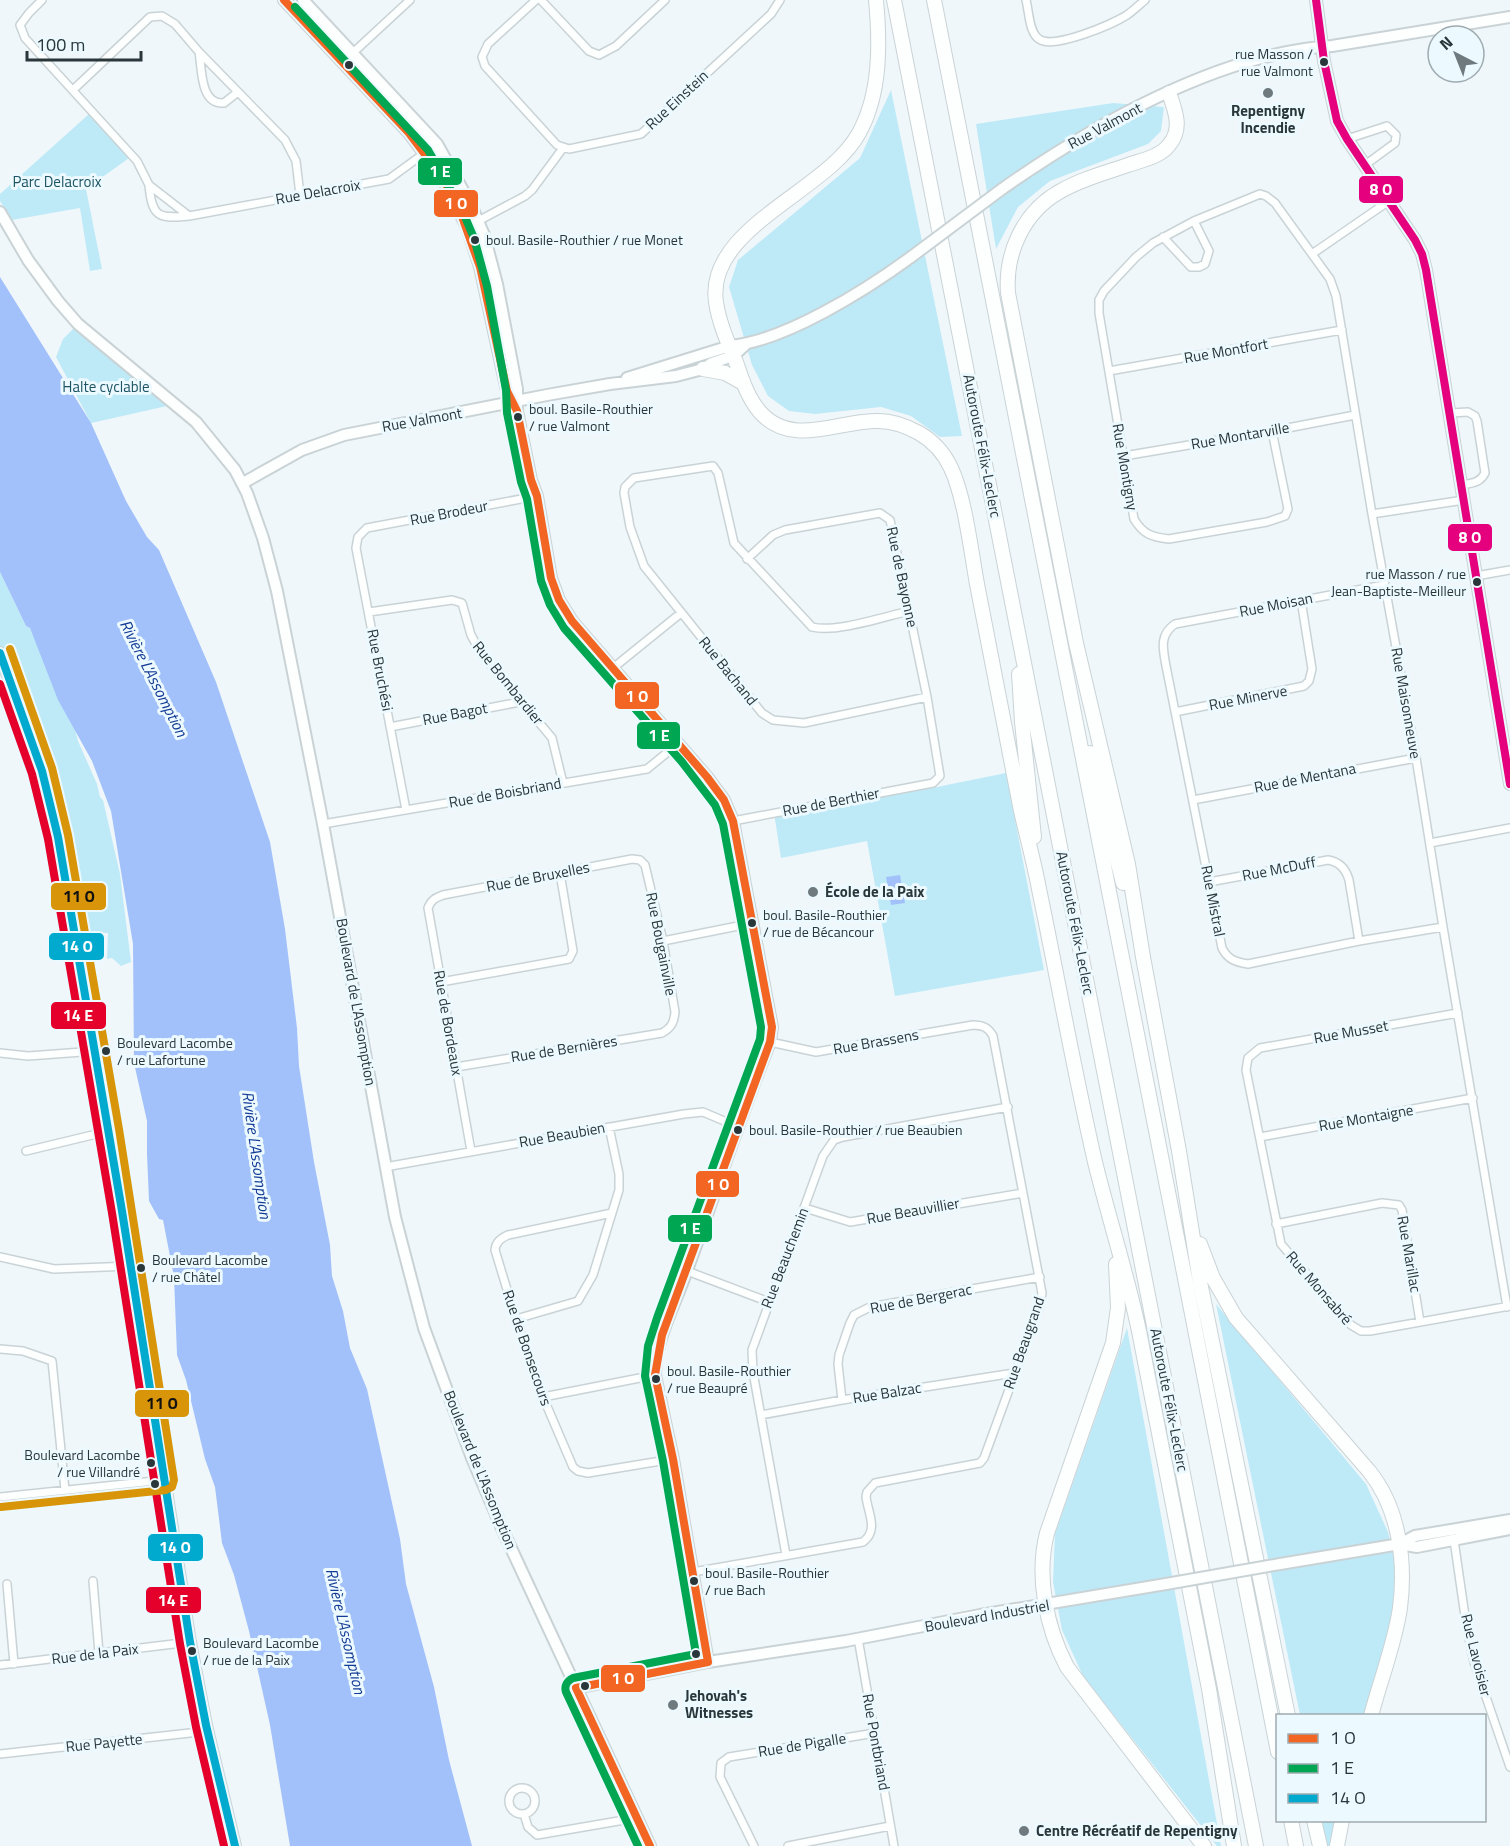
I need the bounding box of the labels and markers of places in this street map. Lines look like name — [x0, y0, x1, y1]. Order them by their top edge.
place label: rue Masson / rue Valmont — [1235, 43, 1313, 81]
marker: rue Masson / rue Valmont — [1318, 56, 1330, 68]
unlabelled marker — [343, 59, 355, 71]
marker: Repentigny Incendie — [1261, 86, 1275, 100]
place label: Repentigny Incendie — [1231, 99, 1305, 139]
place label: boul. Basile-Routhier / rue Monet — [486, 229, 683, 250]
marker: boul. Basile-Routhier / rue Monet — [469, 234, 481, 246]
place label: boul. Basile-Routhier / rue Valmont — [529, 398, 653, 436]
marker: boul. Basile-Routhier / rue Valmont — [512, 411, 524, 423]
place label: rue Masson / rue Jean-Baptiste-Meilleur — [1331, 563, 1466, 601]
marker: rue Masson / rue Jean-Baptiste-Meilleur — [1471, 576, 1483, 588]
place label: École de la Paix — [825, 880, 924, 903]
marker: École de la Paix — [806, 885, 820, 899]
place label: boul. Basile-Routhier / rue de Bécancour — [763, 904, 887, 942]
marker: boul. Basile-Routhier / rue de Bécancour — [746, 917, 758, 929]
place label: Boulevard Lacombe / rue Lafortune — [117, 1032, 233, 1070]
marker: Boulevard Lacombe / rue Lafortune — [100, 1045, 112, 1057]
place label: boul. Basile-Routhier / rue Beaubien — [749, 1119, 962, 1140]
marker: boul. Basile-Routhier / rue Beaubien — [732, 1124, 744, 1136]
place label: Boulevard Lacombe / rue Châtel — [152, 1249, 268, 1287]
marker: Boulevard Lacombe / rue Châtel — [135, 1262, 147, 1274]
place label: boul. Basile-Routhier / rue Beaupré — [667, 1360, 791, 1398]
marker: boul. Basile-Routhier / rue Beaupré — [650, 1373, 662, 1385]
place label: Boulevard Lacombe / rue Villandré — [24, 1444, 140, 1482]
marker: Boulevard Lacombe / rue Villandré — [145, 1457, 157, 1469]
unlabelled marker — [149, 1478, 161, 1490]
place label: boul. Basile-Routhier / rue Bach — [705, 1562, 829, 1600]
marker: boul. Basile-Routhier / rue Bach — [688, 1575, 700, 1587]
place label: Boulevard Lacombe / rue de la Paix — [203, 1632, 319, 1670]
marker: Boulevard Lacombe / rue de la Paix — [186, 1645, 198, 1657]
unlabelled marker — [690, 1648, 702, 1660]
unlabelled marker — [579, 1680, 591, 1692]
place label: Jehovah's Witnesses — [685, 1684, 753, 1724]
marker: Jehovah's Witnesses — [666, 1698, 680, 1712]
place label: Centre Récréatif de Repentigny — [1036, 1819, 1238, 1842]
marker: Centre Récréatif de Repentigny — [1017, 1824, 1031, 1838]

